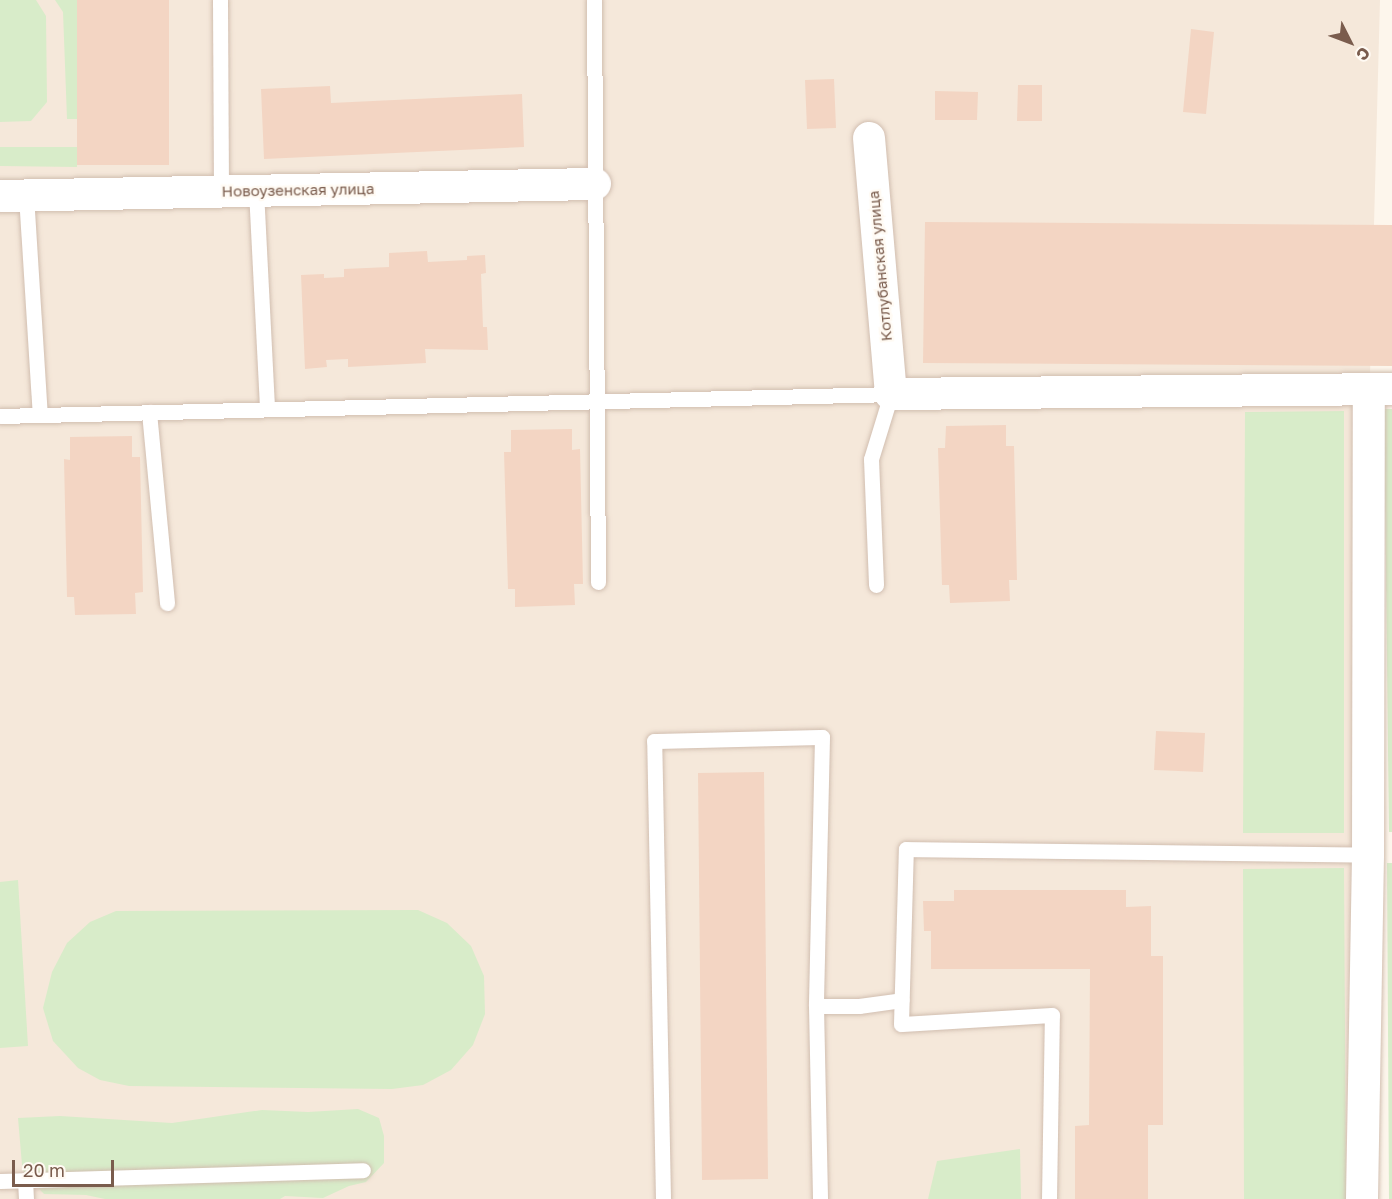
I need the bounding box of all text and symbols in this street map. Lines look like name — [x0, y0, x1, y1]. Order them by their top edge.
north arrow — [1320, 12, 1380, 72]
text: С — [1352, 43, 1375, 65]
street label: Новоузенская улица — [221, 180, 375, 200]
street label: Котлубанская улица — [864, 190, 896, 342]
scale bar — [15, 1148, 117, 1186]
text: 20 m — [23, 1159, 65, 1181]

